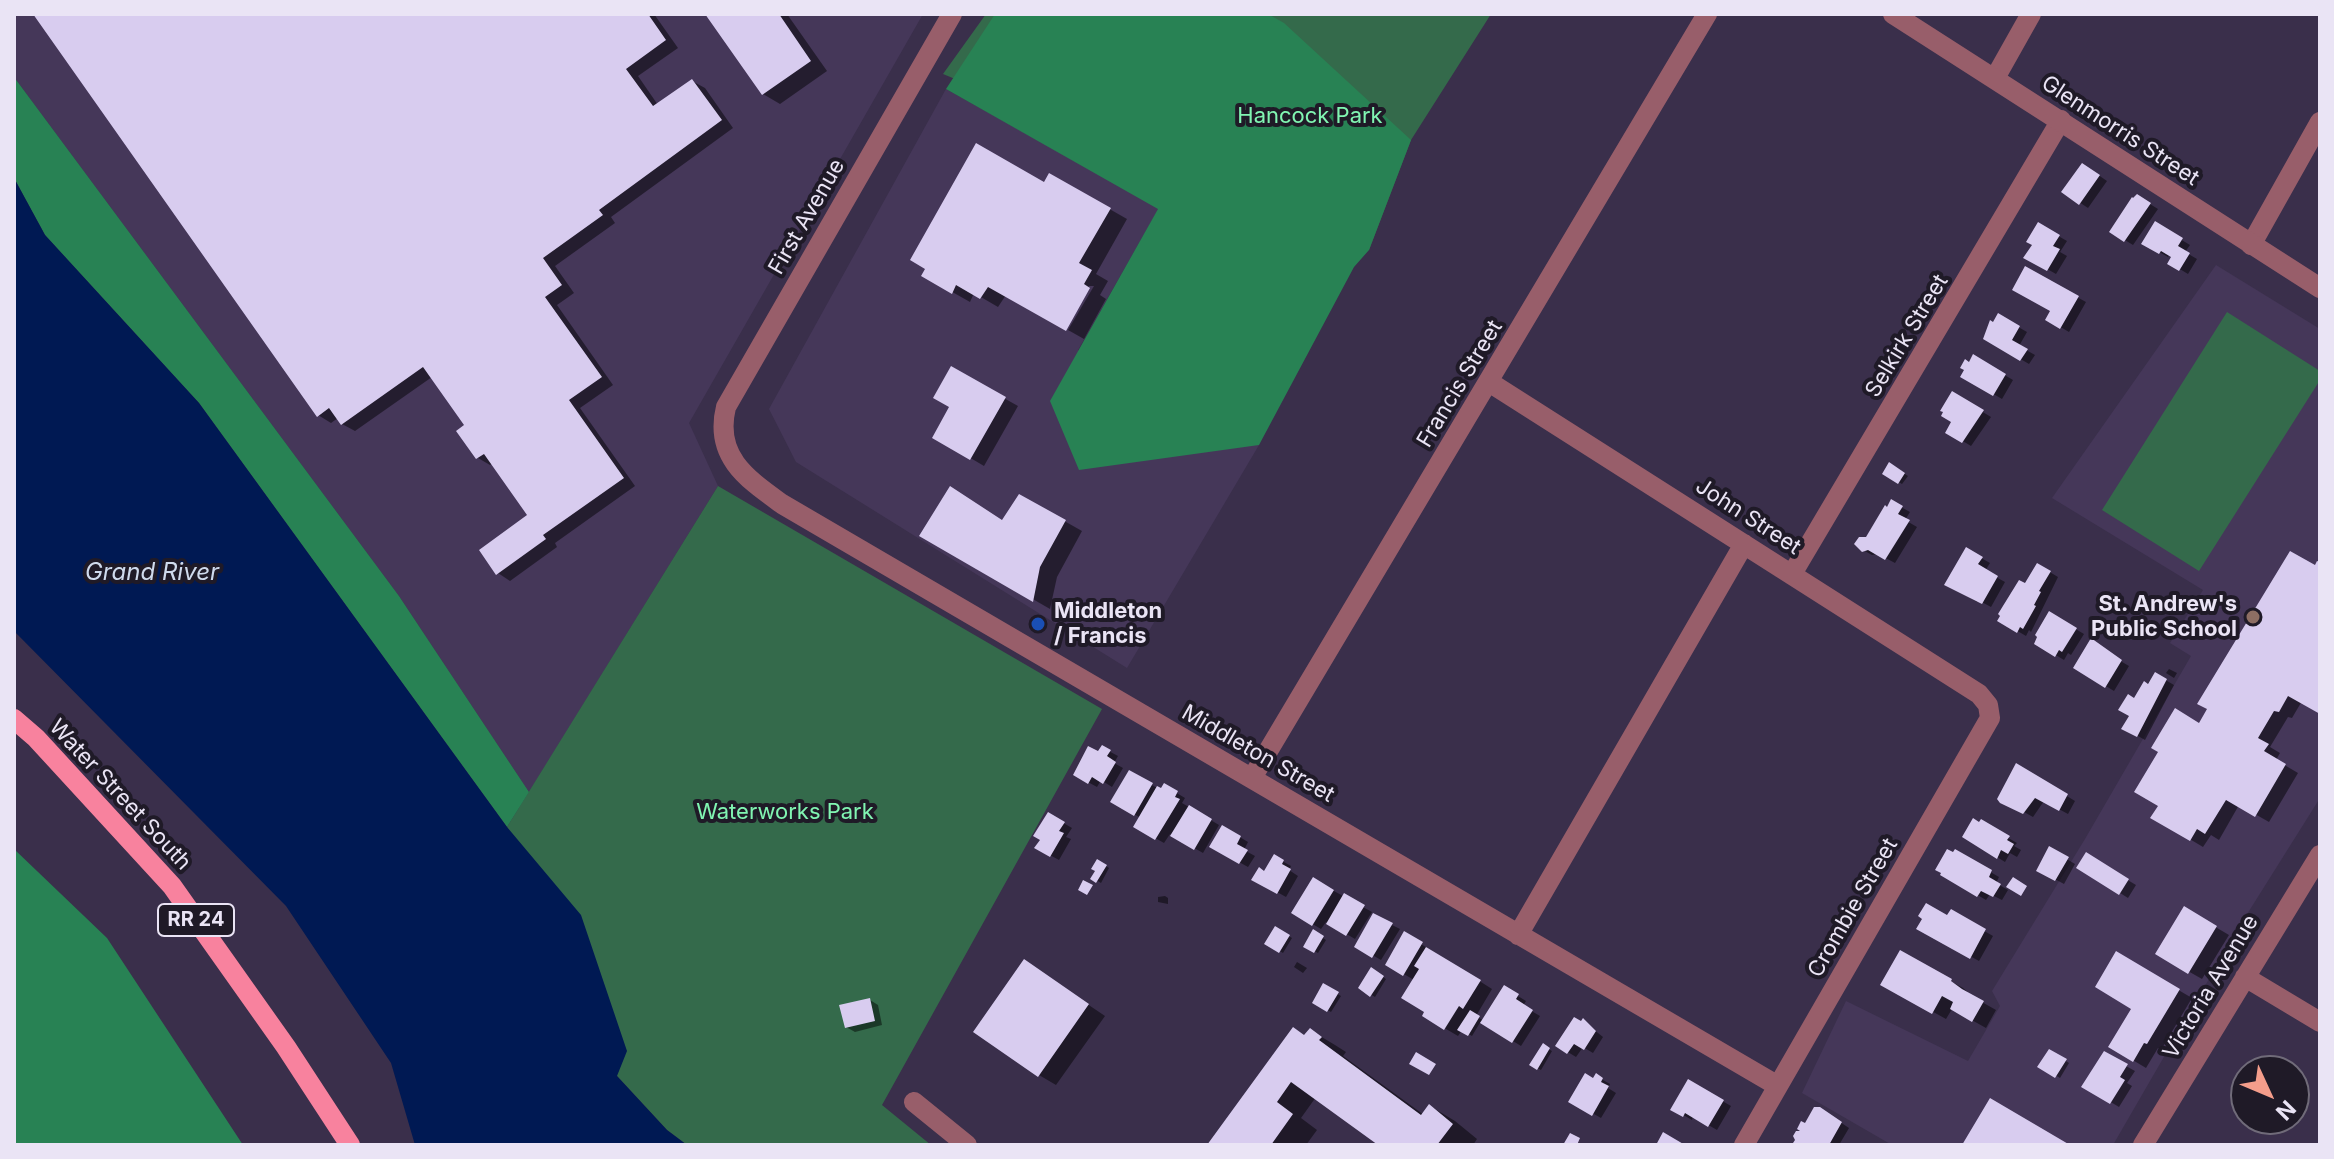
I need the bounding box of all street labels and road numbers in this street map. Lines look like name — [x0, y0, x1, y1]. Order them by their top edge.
street label: Glenmorris Street — [2036, 70, 2204, 192]
street label: First Avenue — [763, 155, 851, 279]
street label: Selkirk Street — [1860, 270, 1954, 402]
street label: Francis Street — [1412, 316, 1508, 452]
street label: John Street — [1690, 473, 1806, 561]
street label: Middleton Street — [1177, 700, 1339, 808]
street label: Water Street South — [44, 714, 196, 876]
street label: Crombie Street — [1802, 834, 1904, 982]
road number: RR 24 — [158, 904, 234, 936]
street label: Victoria Avenue — [2158, 910, 2264, 1064]

